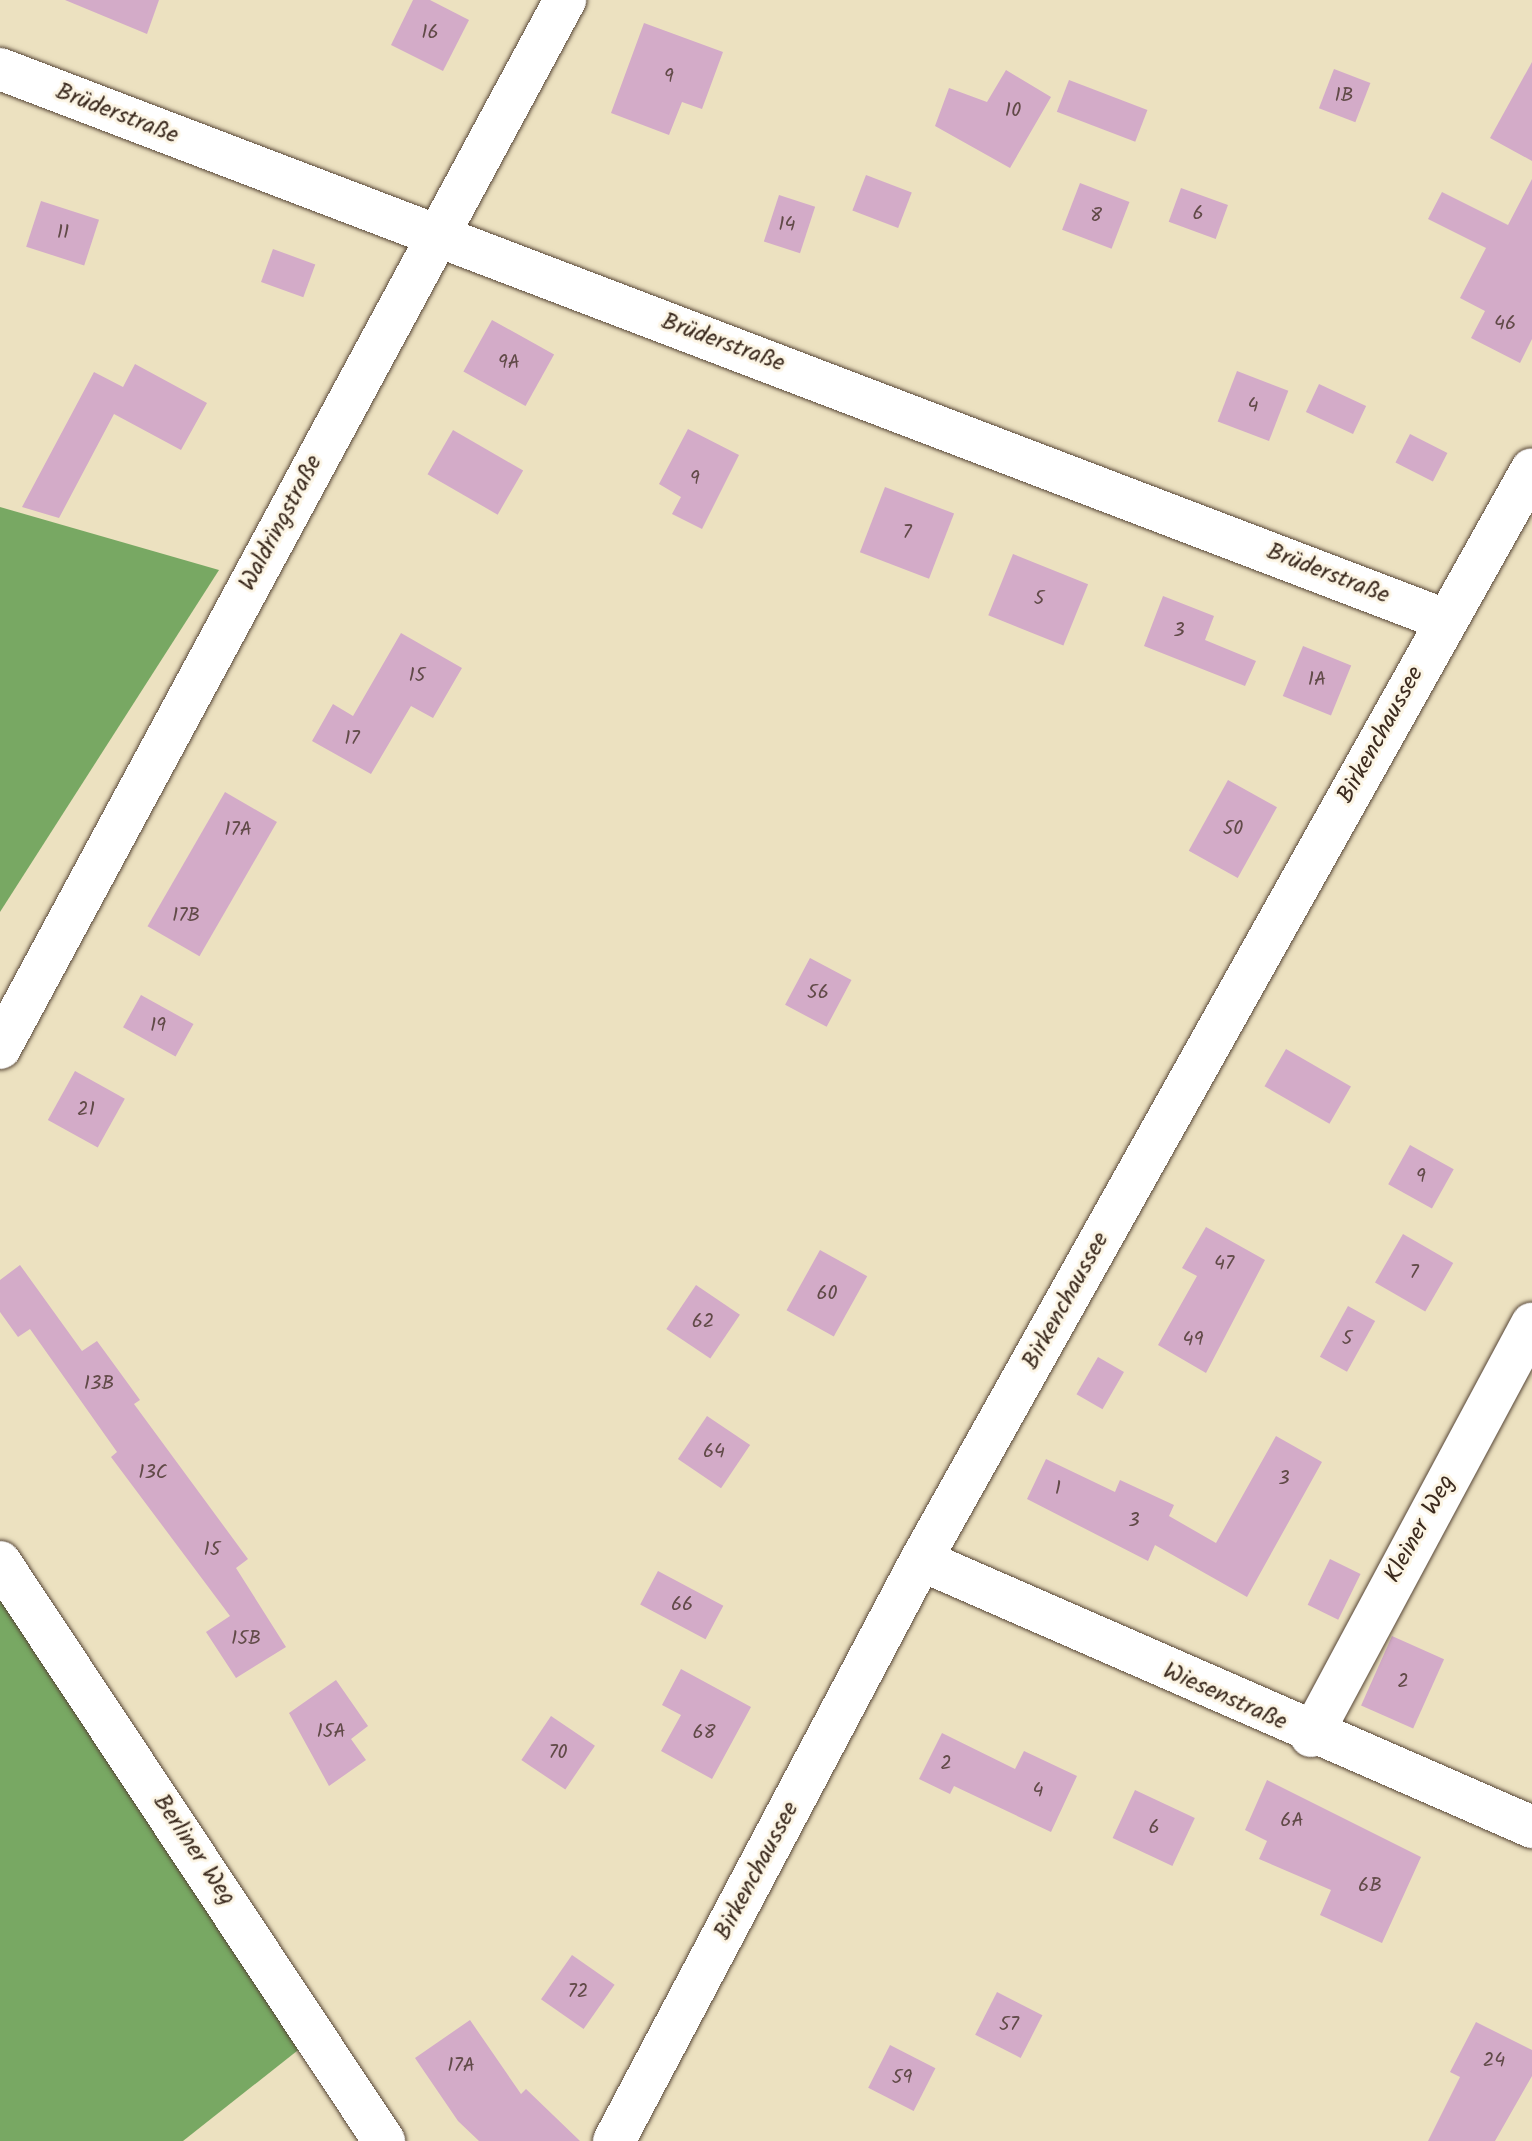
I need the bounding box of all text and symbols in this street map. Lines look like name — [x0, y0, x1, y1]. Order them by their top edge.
house number: 16 — [421, 21, 439, 45]
house number: 9 — [664, 65, 674, 89]
street label: Brüderstraße — [52, 77, 182, 151]
house number: 1B — [1334, 84, 1354, 108]
house number: 10 — [1005, 99, 1021, 123]
house number: 6 — [1192, 202, 1204, 226]
house number: 8 — [1090, 204, 1102, 228]
house number: 14 — [778, 213, 796, 237]
house number: 11 — [57, 221, 69, 245]
street label: Brüderstraße — [657, 307, 789, 379]
house number: 46 — [1494, 312, 1516, 336]
house number: 9A — [498, 351, 520, 375]
house number: 4 — [1247, 394, 1259, 418]
street label: Waldringstraße — [233, 450, 329, 596]
house number: 9 — [690, 467, 700, 491]
house number: 7 — [902, 521, 912, 545]
street label: Brüderstraße — [1263, 537, 1393, 611]
house number: 5 — [1034, 587, 1044, 611]
house number: 3 — [1173, 619, 1185, 643]
street label: Birkenchaussee — [1332, 661, 1430, 809]
house number: 15 — [408, 664, 426, 688]
house number: 1A — [1308, 668, 1326, 692]
house number: 17 — [344, 727, 360, 751]
house number: 50 — [1223, 817, 1243, 841]
house number: 17A — [224, 818, 252, 842]
house number: 17B — [172, 904, 200, 928]
house number: 56 — [807, 981, 829, 1005]
house number: 19 — [150, 1014, 166, 1038]
house number: 21 — [77, 1098, 95, 1122]
house number: 9 — [1416, 1165, 1426, 1189]
street label: Birkenchaussee — [1017, 1227, 1115, 1375]
house number: 47 — [1214, 1252, 1234, 1276]
house number: 7 — [1409, 1261, 1419, 1285]
house number: 60 — [816, 1282, 838, 1306]
house number: 62 — [692, 1310, 714, 1334]
house number: 5 — [1342, 1327, 1352, 1351]
house number: 49 — [1183, 1328, 1203, 1352]
house number: 13B — [84, 1372, 114, 1396]
house number: 64 — [703, 1440, 725, 1464]
house number: 13C — [138, 1461, 168, 1485]
house number: 3 — [1278, 1467, 1290, 1491]
street label: Kleiner Weg — [1379, 1470, 1461, 1588]
house number: 1 — [1055, 1477, 1061, 1501]
house number: 3 — [1128, 1509, 1140, 1533]
house number: 15 — [203, 1538, 221, 1562]
house number: 66 — [671, 1593, 693, 1617]
house number: 15B — [231, 1627, 261, 1651]
street label: Wiesenstraße — [1159, 1657, 1291, 1737]
house number: 2 — [1397, 1670, 1409, 1694]
house number: 15A — [316, 1720, 346, 1744]
house number: 68 — [692, 1721, 716, 1745]
house number: 70 — [548, 1741, 568, 1765]
house number: 2 — [940, 1752, 952, 1776]
house number: 4 — [1032, 1779, 1044, 1803]
street label: Berliner Weg — [146, 1789, 242, 1911]
street label: Birkenchaussee — [709, 1797, 805, 1945]
house number: 6A — [1280, 1809, 1304, 1833]
house number: 6 — [1148, 1816, 1160, 1840]
house number: 6B — [1358, 1874, 1382, 1898]
house number: 72 — [568, 1980, 588, 2004]
house number: 57 — [999, 2013, 1019, 2037]
house number: 24 — [1483, 2049, 1505, 2073]
house number: 17A — [447, 2054, 475, 2078]
house number: 59 — [892, 2066, 912, 2090]

